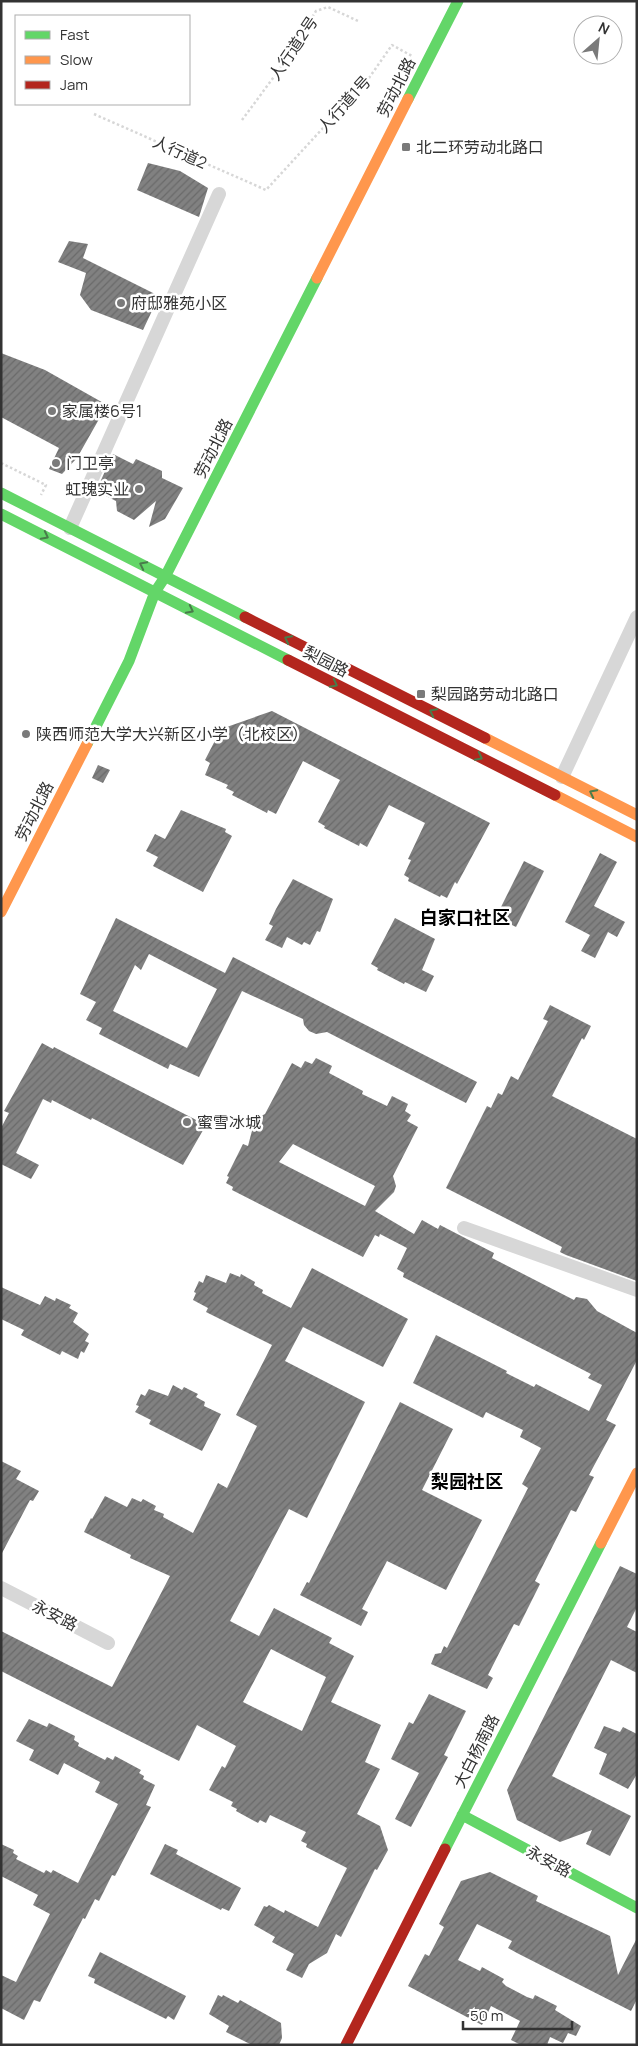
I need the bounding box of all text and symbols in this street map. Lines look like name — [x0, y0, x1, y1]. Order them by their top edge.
street label: 人行道2号 — [263, 12, 323, 84]
legend — [15, 15, 190, 105]
north arrow — [573, 15, 623, 65]
text: N — [595, 17, 613, 39]
text: Fast — [60, 24, 89, 45]
text: Slow — [60, 49, 93, 70]
street label: 劳动北路 — [372, 53, 420, 121]
street label: 人行道1号 — [312, 71, 376, 137]
text: Jam — [60, 74, 88, 95]
street label: 人行道2 — [149, 130, 211, 174]
place label: 北二环劳动北路口 — [416, 136, 544, 158]
marker: 北二环劳动北路口 — [400, 141, 412, 153]
place label: 府邸雅苑小区 — [131, 292, 227, 314]
marker: 府邸雅苑小区 — [115, 297, 127, 309]
place label: 家属楼6号1 — [62, 400, 142, 422]
marker: 家属楼6号1 — [46, 405, 58, 417]
street label: 劳动北路 — [189, 414, 237, 482]
place label: 门卫亭 — [66, 452, 114, 474]
marker: 门卫亭 — [50, 457, 62, 469]
place label: 虹瑰实业 — [65, 478, 129, 500]
marker: 虹瑰实业 — [133, 483, 145, 495]
one-way arrow — [39, 530, 48, 540]
one-way arrow — [139, 561, 148, 571]
one-way arrow — [184, 604, 193, 614]
one-way arrow — [284, 635, 293, 645]
street label: 梨园路 — [300, 640, 352, 682]
one-way arrow — [329, 677, 338, 687]
place label: 梨园路劳动北路口 — [431, 683, 559, 705]
marker: 梨园路劳动北路口 — [415, 688, 427, 700]
one-way arrow — [429, 708, 438, 718]
place label: 陕西师范大学大兴新区小学（北校区） — [36, 723, 308, 745]
marker: 陕西师范大学大兴新区小学（北校区） — [20, 728, 32, 740]
one-way arrow — [474, 751, 483, 761]
street label: 劳动北路 — [10, 777, 58, 845]
one-way arrow — [589, 789, 598, 799]
district label: 白家口社区 — [420, 905, 510, 929]
place label: 蜜雪冰城 — [197, 1111, 261, 1133]
marker: 蜜雪冰城 — [181, 1116, 193, 1128]
district label: 梨园社区 — [431, 1469, 503, 1493]
street label: 永安路 — [29, 1594, 81, 1636]
street label: 大白杨南路 — [448, 1710, 504, 1792]
street label: 永安路 — [523, 1840, 575, 1882]
scale bar — [463, 1998, 572, 2030]
text: 50 m — [470, 2005, 504, 2026]

